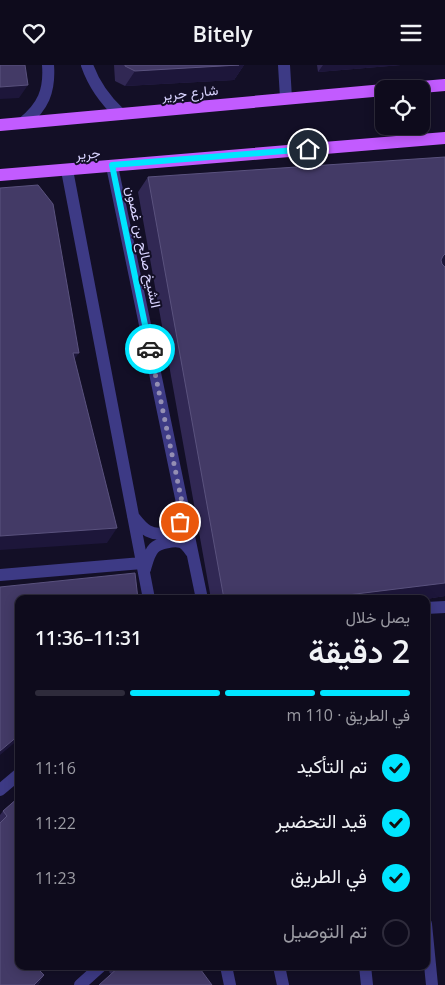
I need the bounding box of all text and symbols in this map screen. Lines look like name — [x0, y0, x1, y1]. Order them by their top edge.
text: Bitely — [193, 18, 252, 48]
icon: heart — [20, 19, 48, 47]
icon: menu — [397, 19, 425, 47]
street label: شارع جرير — [160, 80, 219, 107]
map controls — [375, 80, 430, 135]
button: locate — [375, 80, 430, 135]
pin — [287, 128, 329, 170]
icon: home — [294, 135, 322, 163]
street label: جرير — [74, 142, 101, 164]
street label: الشيخ صالح بن غصون — [120, 184, 166, 310]
courier — [125, 324, 175, 374]
icon: car — [136, 335, 164, 363]
pin — [159, 501, 201, 543]
icon: bag — [166, 508, 194, 536]
text: يصل خلال — [346, 606, 410, 628]
text: 11:31–11:36 — [35, 625, 142, 651]
text: 2 دقيقة — [308, 629, 410, 672]
text: في الطريق · 110 m — [287, 704, 410, 726]
text: تم التأكيد — [297, 753, 367, 779]
icon: check — [382, 754, 410, 782]
text: 11:16 — [35, 757, 76, 779]
text: قيد التحضير — [276, 808, 367, 834]
icon: check — [382, 809, 410, 837]
text: 11:22 — [35, 812, 76, 834]
text: في الطريق — [290, 863, 367, 889]
icon: check — [382, 864, 410, 892]
text: 11:23 — [35, 867, 76, 889]
text: تم التوصيل — [283, 918, 367, 944]

